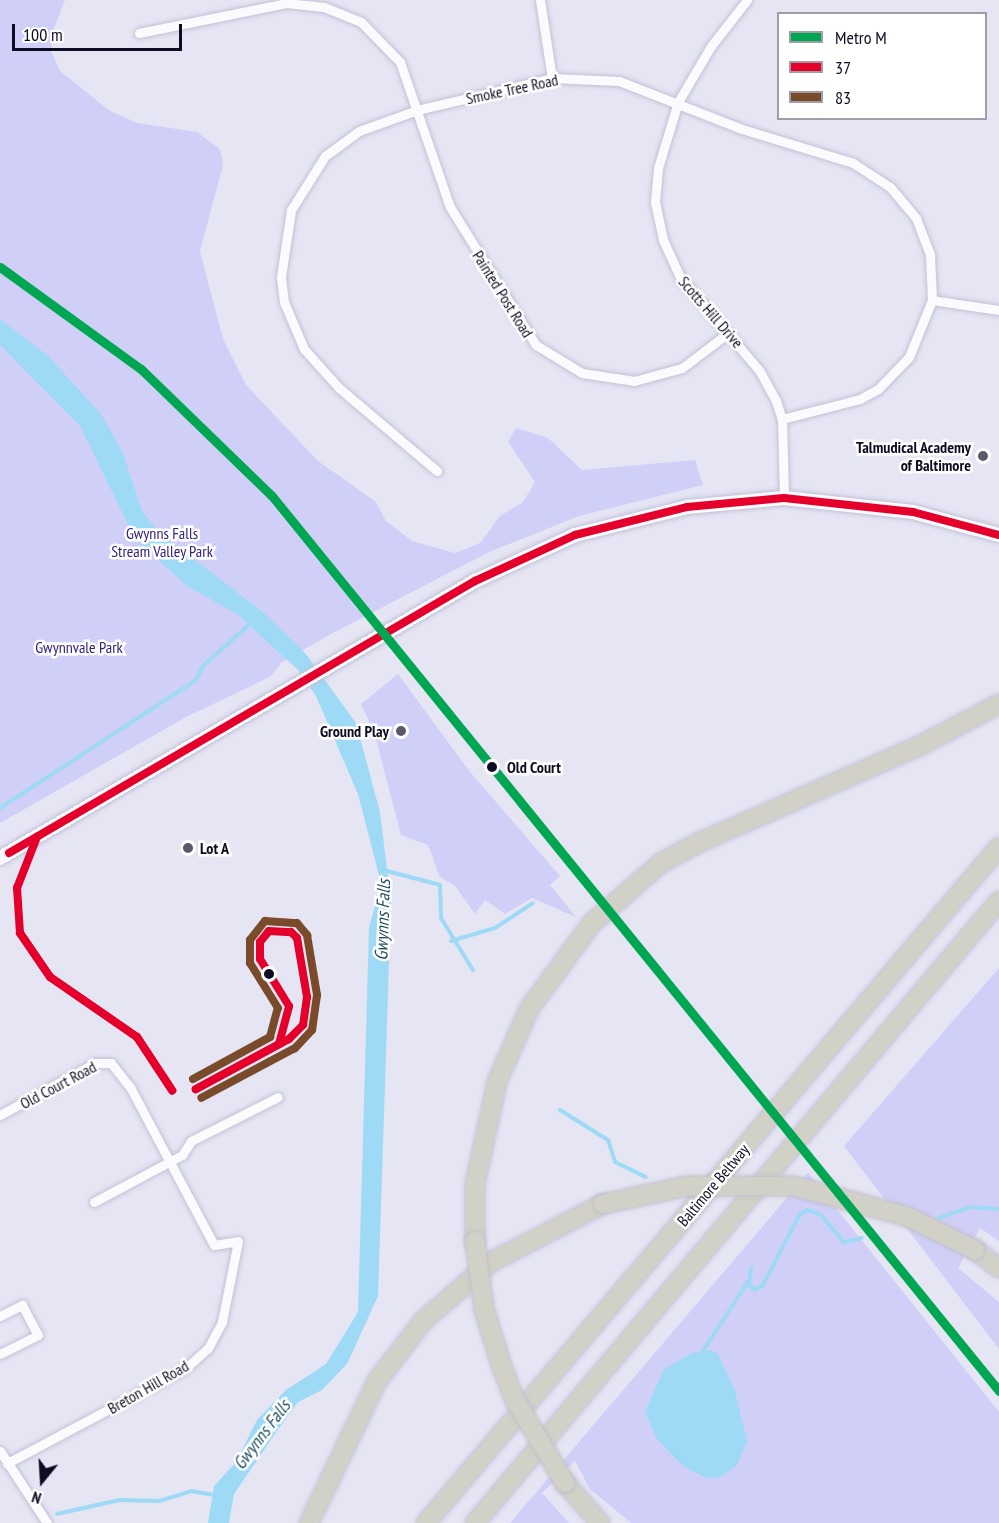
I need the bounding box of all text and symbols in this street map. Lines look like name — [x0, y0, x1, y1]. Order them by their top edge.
scale bar — [15, 12, 184, 50]
legend — [777, 12, 987, 120]
text: 100 m — [23, 23, 63, 46]
text: Metro M — [835, 26, 887, 49]
text: 37 — [835, 56, 851, 79]
street label: Smoke Tree Road — [464, 70, 560, 108]
text: 83 — [835, 86, 851, 109]
street label: Painted Post Road — [469, 247, 537, 341]
street label: Scotts Hill Drive — [675, 272, 747, 352]
place label: Talmudical Academy of Baltimore — [856, 437, 971, 475]
marker: Talmudical Academy of Baltimore — [976, 449, 990, 463]
park label: Gwynns Falls Stream Valley Park — [111, 523, 213, 561]
park label: Gwynnvale Park — [35, 637, 123, 657]
place label: Ground Play — [320, 721, 389, 741]
marker: Ground Play — [394, 724, 408, 738]
marker: Old Court — [482, 757, 502, 777]
place label: Old Court — [507, 757, 561, 777]
place label: Lot A — [200, 838, 229, 858]
marker: Lot A — [181, 841, 195, 855]
water label: Gwynns Falls — [371, 879, 395, 961]
unlabelled marker — [263, 968, 275, 980]
street label: Old Court Road — [17, 1057, 99, 1113]
street label: Baltimore Beltway — [673, 1140, 753, 1230]
street label: Breton Hill Road — [104, 1356, 192, 1418]
water label: Gwynns Falls — [229, 1396, 295, 1474]
north arrow — [12, 1451, 72, 1511]
text: N — [29, 1487, 44, 1509]

